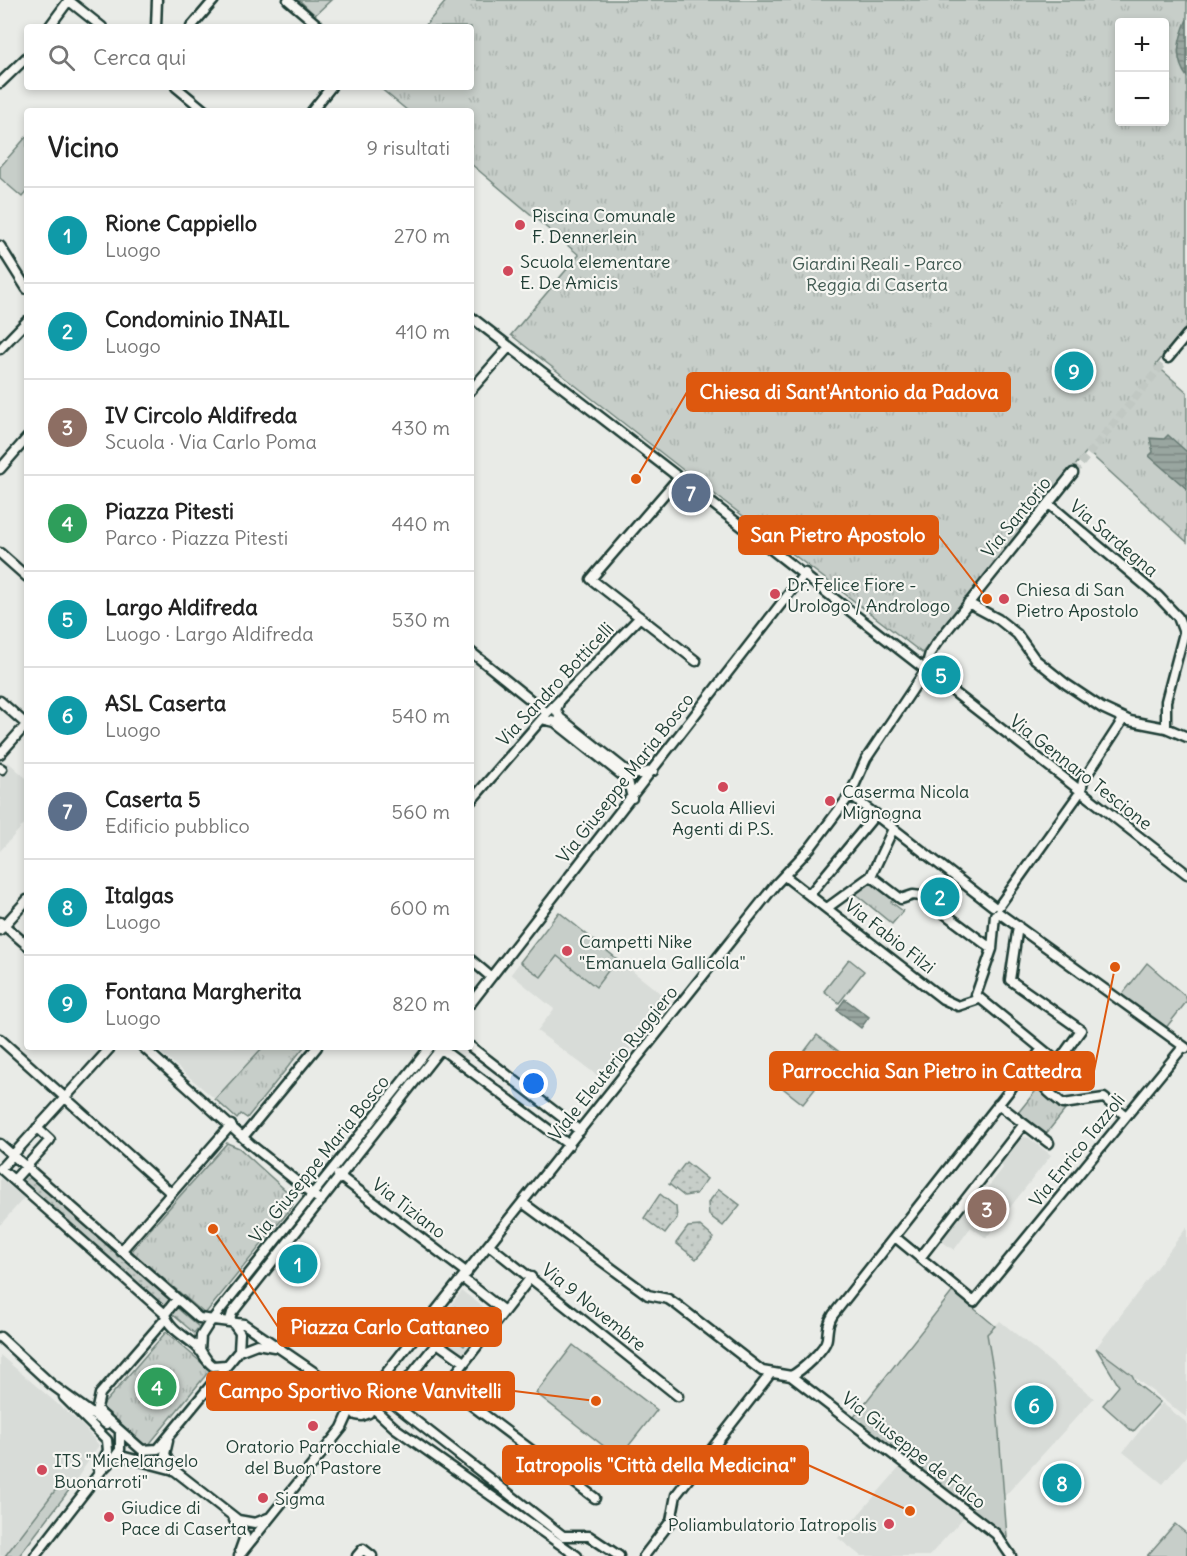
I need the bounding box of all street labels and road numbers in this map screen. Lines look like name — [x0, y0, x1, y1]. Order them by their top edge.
street label: Via Santorio — [976, 472, 1056, 562]
street label: Via Sardegna — [1065, 494, 1163, 582]
street label: Via Sandro Botticelli — [492, 617, 618, 751]
street label: Via Giuseppe Maria Bosco — [551, 688, 699, 868]
street label: Via Gennaro Tescione — [1005, 709, 1157, 835]
street label: Via Fabio Filzi — [840, 893, 940, 979]
street label: Viale Eleuterio Ruggiero — [543, 981, 683, 1145]
street label: Via Giuseppe Maria Bosco — [244, 1070, 394, 1248]
street label: Via Enrico Tazzoli — [1024, 1089, 1130, 1211]
street label: Via Tiziano — [367, 1173, 451, 1243]
street label: Via 9 Novembre — [537, 1258, 651, 1356]
street label: Via Giuseppe de Falco — [837, 1386, 991, 1514]

